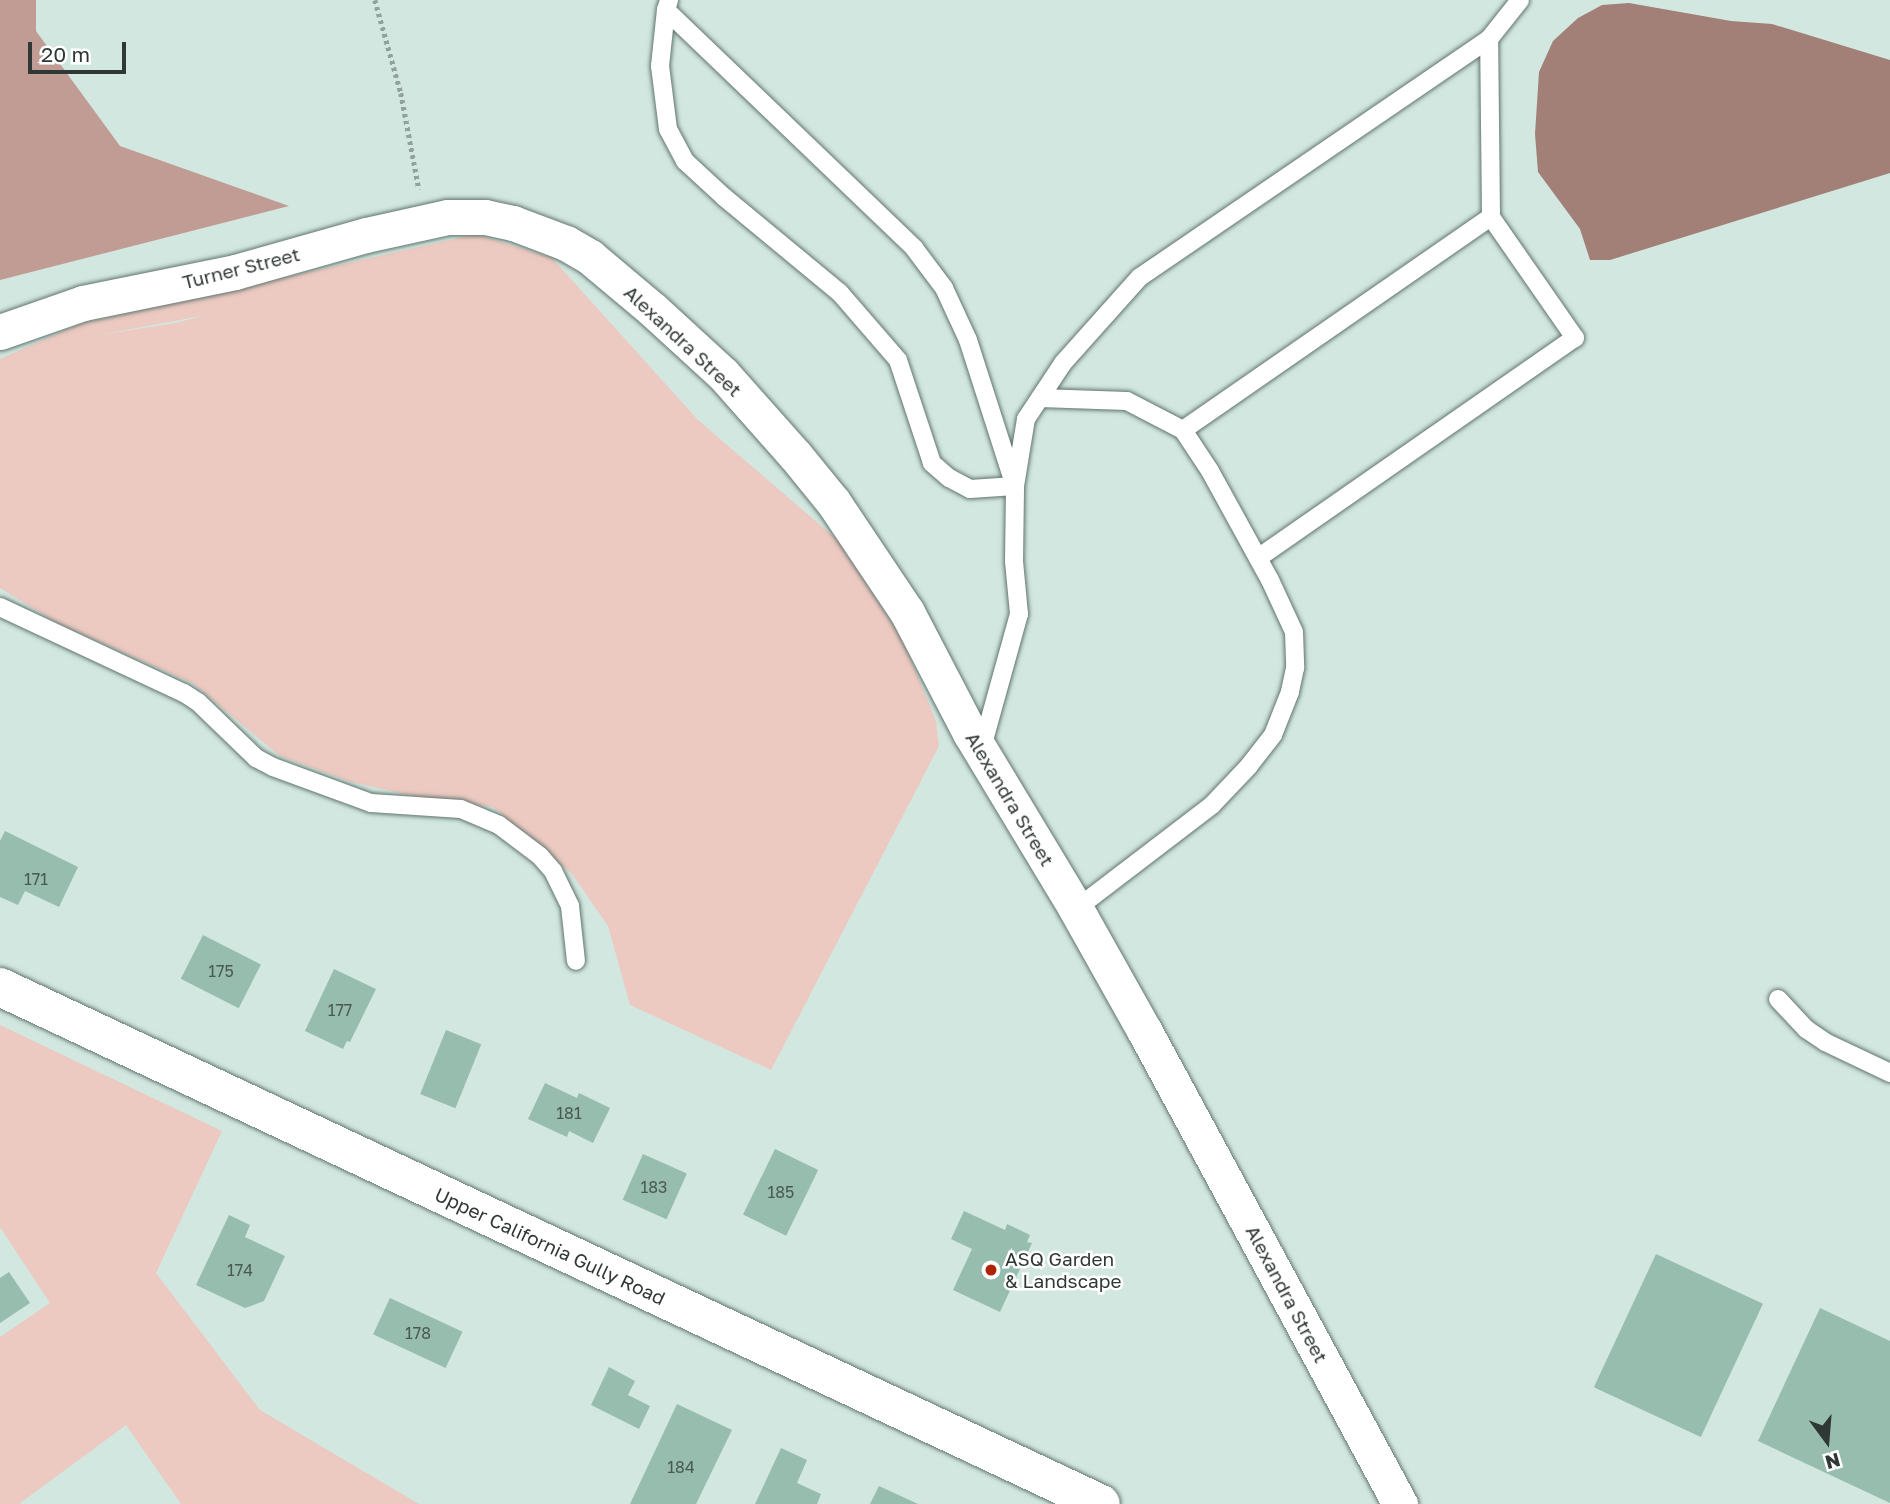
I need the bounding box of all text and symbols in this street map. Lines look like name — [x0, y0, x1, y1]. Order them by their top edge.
scale bar — [32, 28, 130, 72]
text: 20 m — [41, 41, 90, 67]
street label: Turner Street — [180, 242, 302, 294]
street label: Alexandra Street — [620, 281, 746, 401]
street label: Alexandra Street — [961, 728, 1059, 870]
house number: 171 — [24, 869, 48, 889]
house number: 175 — [208, 961, 234, 981]
house number: 177 — [328, 1000, 352, 1020]
house number: 181 — [556, 1103, 582, 1123]
house number: 183 — [641, 1177, 667, 1197]
street label: Upper California Gully Road — [431, 1182, 669, 1310]
house number: 185 — [768, 1182, 794, 1202]
street label: Alexandra Street — [1241, 1221, 1333, 1367]
place label: ASQ Garden & Landscape — [1005, 1248, 1121, 1292]
house number: 174 — [227, 1260, 253, 1280]
marker: ASQ Garden & Landscape — [983, 1262, 999, 1278]
house number: 178 — [405, 1323, 431, 1343]
north arrow — [1792, 1406, 1862, 1476]
text: N — [1823, 1449, 1843, 1475]
house number: 184 — [667, 1457, 695, 1477]

